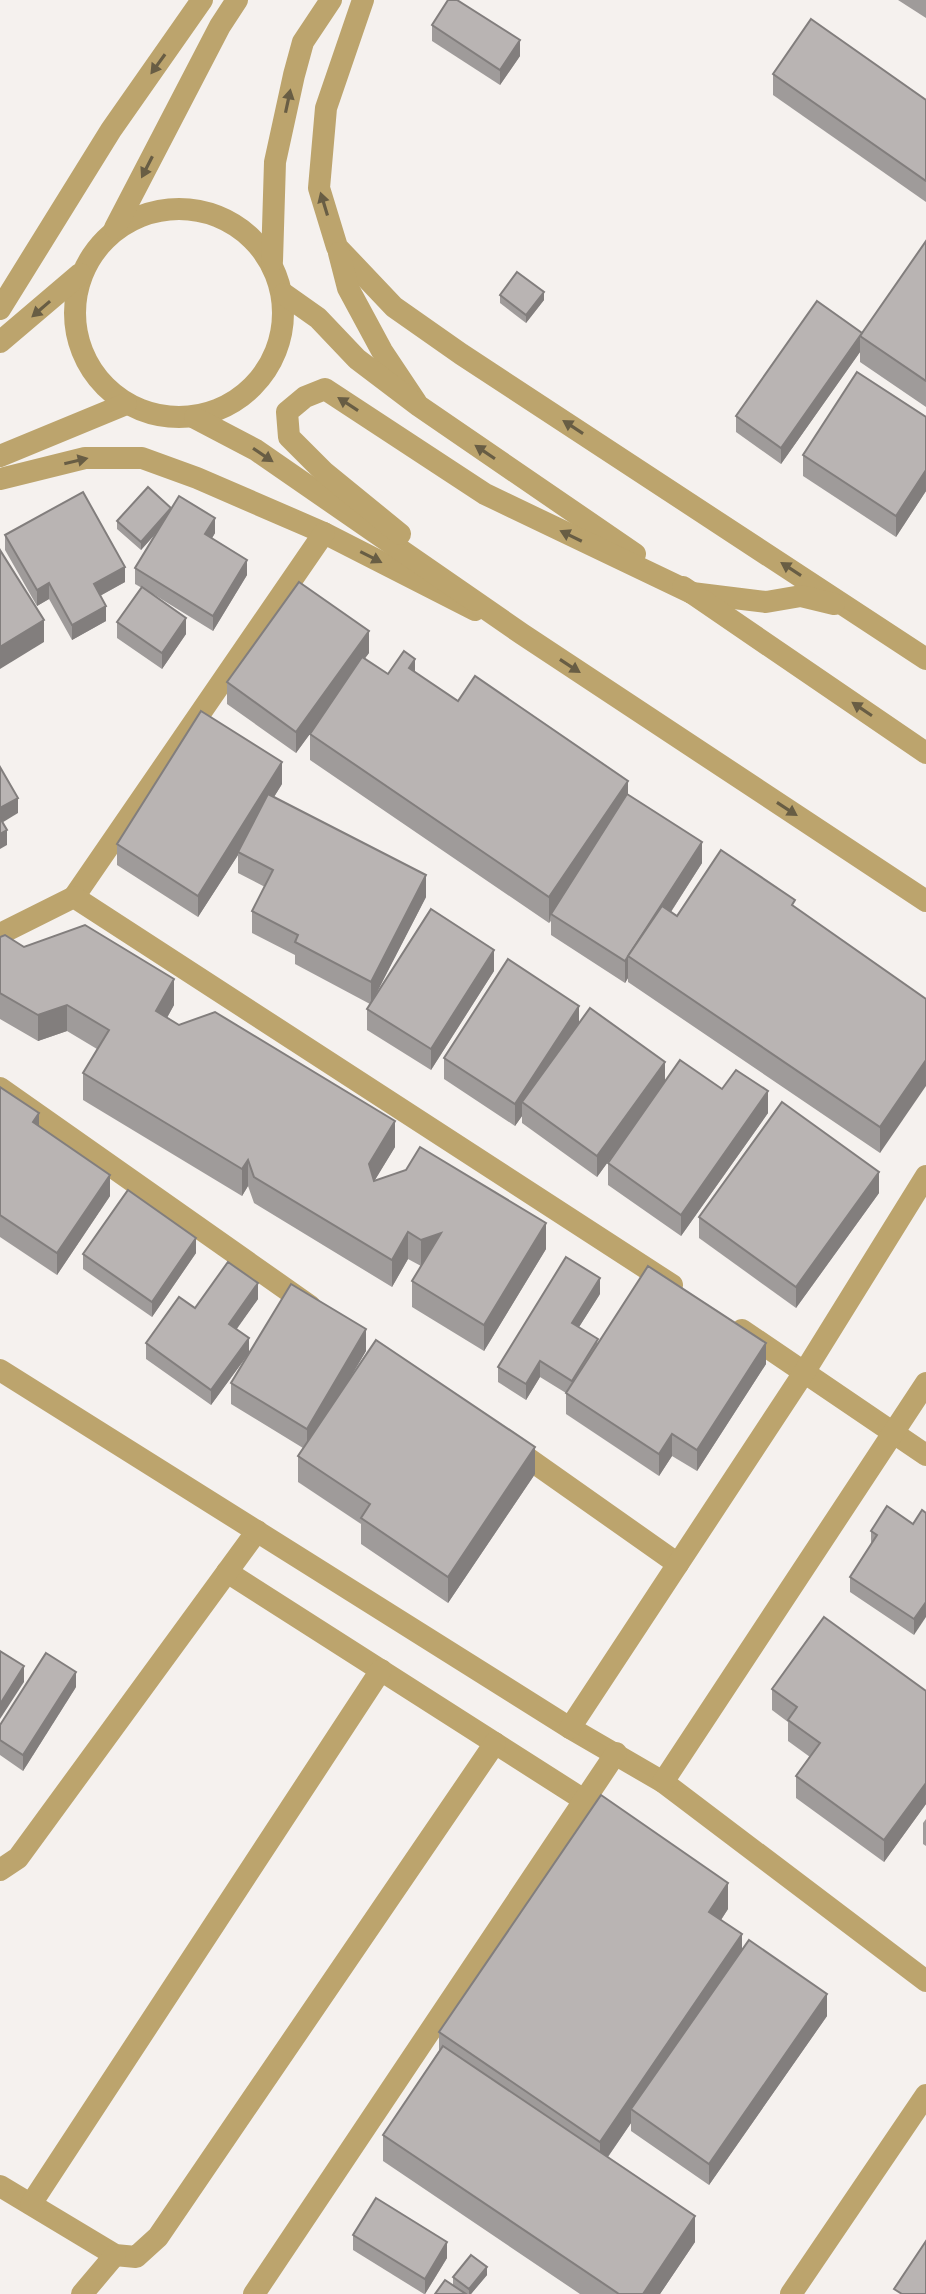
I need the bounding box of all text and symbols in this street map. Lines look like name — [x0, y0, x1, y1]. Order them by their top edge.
one-way arrow — [151, 54, 166, 75]
one-way arrow — [282, 88, 295, 113]
one-way arrow — [140, 156, 153, 179]
one-way arrow — [317, 191, 330, 215]
one-way arrow — [31, 299, 50, 317]
one-way arrow — [337, 397, 358, 412]
one-way arrow — [563, 420, 584, 435]
one-way arrow — [475, 445, 496, 460]
one-way arrow — [252, 448, 274, 462]
one-way arrow — [63, 454, 88, 467]
one-way arrow — [560, 529, 583, 543]
one-way arrow — [359, 550, 382, 563]
one-way arrow — [780, 563, 802, 577]
one-way arrow — [559, 658, 580, 673]
one-way arrow — [851, 702, 872, 717]
one-way arrow — [776, 801, 798, 816]

